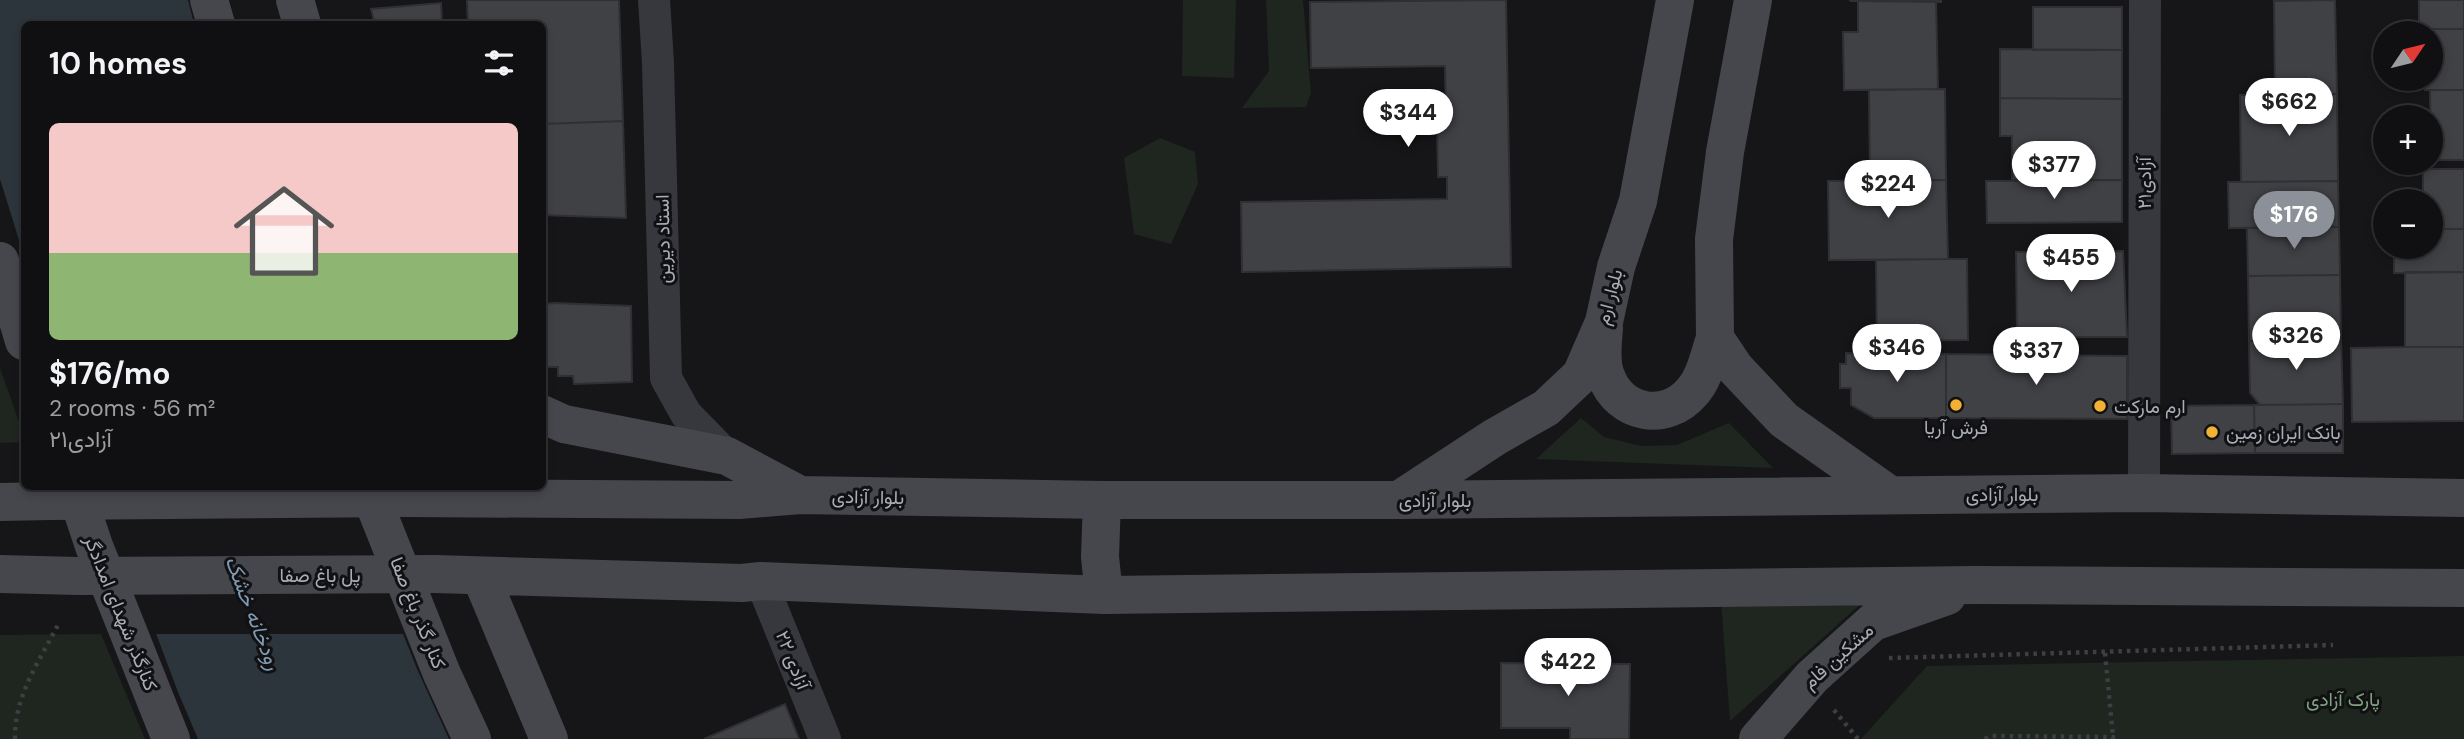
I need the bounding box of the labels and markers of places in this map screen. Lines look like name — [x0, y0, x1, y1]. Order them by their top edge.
pin: $662 — [2248, 78, 2330, 138]
pin: $344 — [1367, 90, 1449, 149]
pin: $377 — [2013, 142, 2095, 201]
pin: $224 — [1847, 160, 1929, 220]
pin: $176 — [2253, 191, 2335, 251]
pin: $455 — [2030, 234, 2112, 294]
pin: $326 — [2255, 312, 2337, 372]
pin: $346 — [1856, 324, 1938, 384]
pin: $337 — [1995, 328, 2077, 387]
place label: ارم مارکت — [2114, 394, 2186, 419]
marker: فرش آریا — [1948, 397, 1964, 413]
marker: ارم مارکت — [2092, 398, 2108, 414]
place label: فرش آریا — [1924, 415, 1988, 440]
place label: بانک ایران زمین — [2226, 420, 2341, 445]
marker: بانک ایران زمین — [2204, 424, 2220, 440]
pin: $422 — [1527, 638, 1609, 698]

